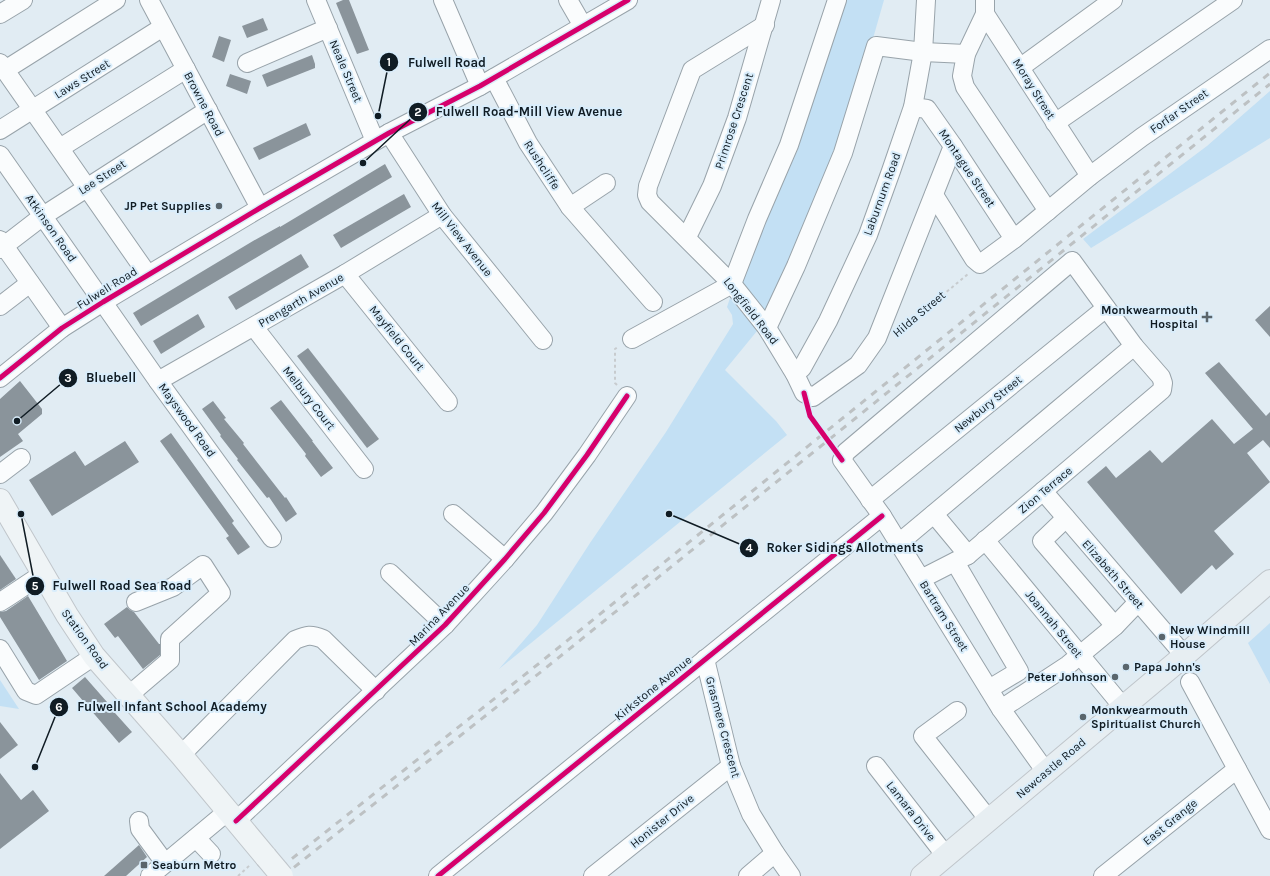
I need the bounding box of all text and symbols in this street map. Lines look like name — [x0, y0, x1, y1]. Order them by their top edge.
street label: Neale Street — [327, 38, 366, 105]
callout: Fulwell Road — [379, 50, 494, 75]
text: 1 — [387, 55, 391, 69]
text: Fulwell Road — [408, 55, 486, 70]
street label: Laws Street — [52, 56, 113, 102]
street label: Moray Street — [1010, 56, 1058, 122]
street label: Browne Road — [181, 69, 227, 139]
street label: Primrose Crescent — [712, 71, 756, 171]
street label: Forfar Street — [1147, 86, 1211, 136]
callout: Fulwell Road-Mill View Avenue — [408, 99, 631, 124]
text: Fulwell Road-Mill View Avenue — [436, 104, 622, 119]
text: 2 — [414, 105, 422, 119]
street label: Montague Street — [936, 126, 999, 210]
street label: Rushcliffe — [521, 138, 563, 192]
street label: Laburnum Road — [861, 151, 903, 237]
street label: Lee Street — [76, 156, 129, 198]
street label: Atkinson Road — [22, 191, 80, 265]
place label: JP Pet Supplies — [124, 199, 211, 213]
street label: Mill View Avenue — [429, 199, 495, 279]
marker: JP Pet Supplies — [214, 201, 224, 211]
street label: Fulwell Road — [74, 264, 140, 312]
street label: Prengarth Avenue — [256, 270, 346, 330]
street label: Longfield Road — [721, 275, 781, 347]
street label: Hilda Street — [890, 288, 949, 340]
street label: Mayfield Court — [367, 303, 428, 374]
place label: Monkwearmouth Hospital — [1101, 303, 1198, 331]
marker: Monkwearmouth Hospital — [1201, 311, 1213, 323]
street label: Melbury Court — [280, 363, 338, 433]
callout: Bluebell — [58, 365, 144, 390]
text: Bluebell — [86, 370, 136, 385]
text: 3 — [64, 371, 72, 385]
street label: Newbury Street — [951, 372, 1025, 436]
street label: Mayswood Road — [155, 380, 219, 460]
street label: Zion Terrace — [1015, 463, 1075, 517]
callout: Roker Sidings Allotments — [739, 535, 932, 560]
street label: Elizabeth Street — [1079, 537, 1147, 612]
text: Roker Sidings Allotments — [766, 540, 924, 555]
text: 4 — [745, 541, 753, 555]
callout: Fulwell Road Sea Road — [25, 573, 200, 598]
text: Fulwell Road Sea Road — [53, 578, 191, 593]
street label: Bartram Street — [917, 578, 972, 654]
text: 5 — [32, 579, 39, 593]
street label: Marina Avenue — [406, 581, 472, 649]
street label: Joannah Street — [1023, 588, 1086, 661]
street label: Station Road — [59, 606, 111, 672]
place label: New Windmill House — [1170, 623, 1250, 651]
marker: New Windmill House — [1157, 632, 1167, 642]
street label: Kirkstone Avenue — [612, 653, 694, 723]
place label: Papa John's — [1134, 660, 1201, 674]
marker: Papa John's — [1121, 662, 1131, 672]
place label: Peter Johnson — [1027, 670, 1107, 684]
marker: Peter Johnson — [1110, 672, 1120, 682]
street label: Grasmere Crescent — [703, 675, 743, 779]
callout: Fulwell Infant School Academy — [49, 694, 274, 719]
text: Fulwell Infant School Academy — [77, 699, 267, 714]
text: 6 — [55, 700, 63, 714]
place label: Monkwearmouth Spiritualist Church — [1091, 703, 1201, 731]
marker: Monkwearmouth Spiritualist Church — [1078, 712, 1088, 722]
street label: Newcastle Road — [1013, 735, 1089, 801]
street label: Lamara Drive — [883, 778, 939, 844]
street label: Honister Drive — [627, 791, 697, 851]
street label: East Grange — [1140, 796, 1200, 848]
place label: Seaburn Metro — [152, 858, 236, 872]
marker: Seaburn Metro — [139, 860, 149, 870]

